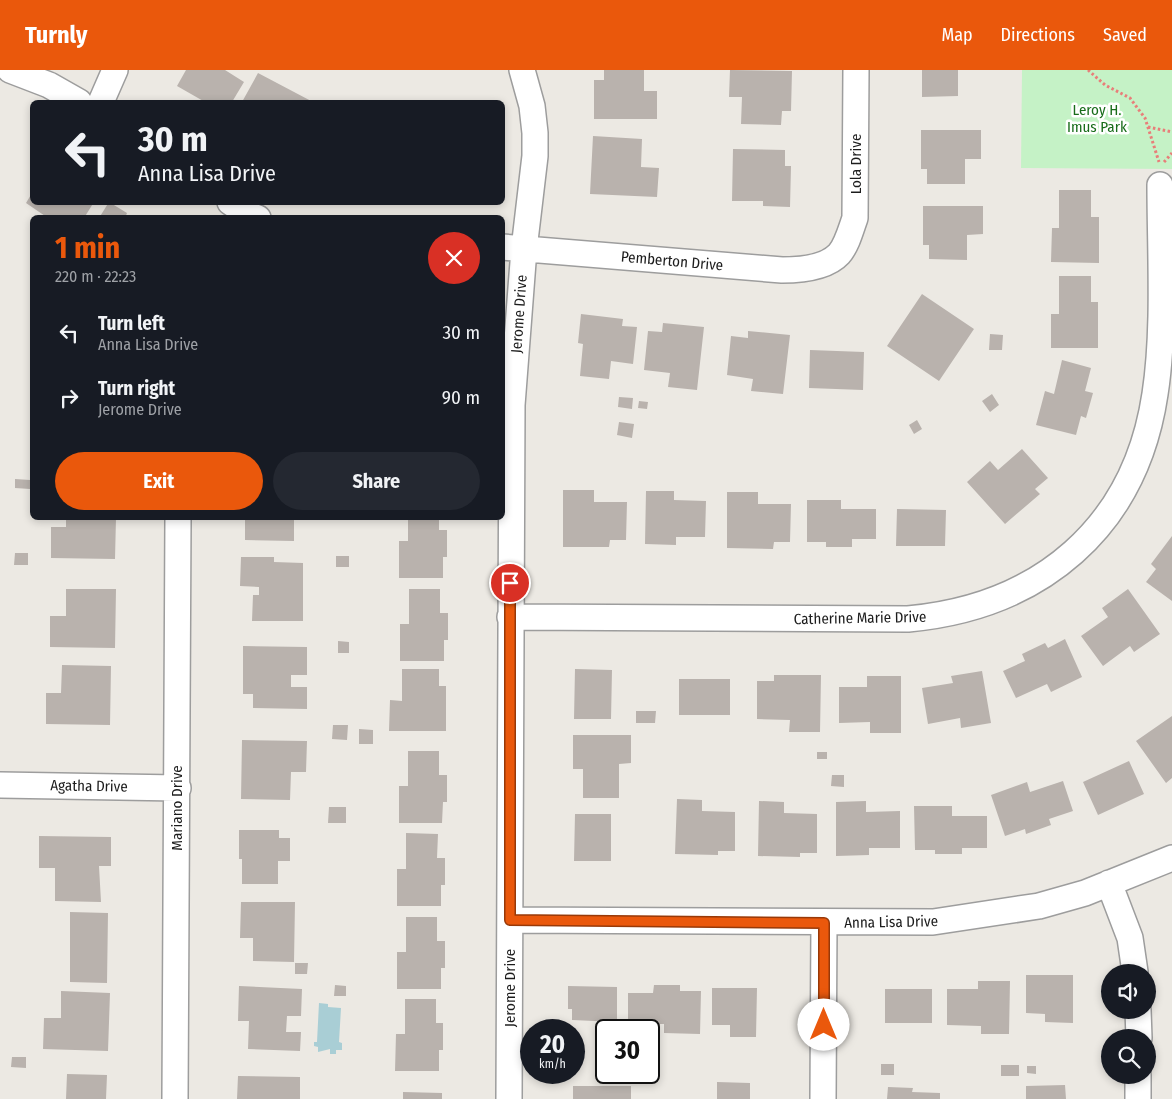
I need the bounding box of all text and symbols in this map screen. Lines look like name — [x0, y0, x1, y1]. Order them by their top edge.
text: Turnly — [25, 21, 87, 49]
text: Map — [941, 24, 973, 46]
text: Directions — [1001, 24, 1075, 46]
text: Saved — [1103, 24, 1147, 46]
park label: Leroy H. Imus Park — [1067, 101, 1127, 136]
text: 30 m — [138, 118, 208, 160]
icon: left — [55, 120, 120, 185]
street label: Lola Drive — [847, 134, 865, 194]
text: Anna Lisa Drive — [138, 160, 276, 187]
text: 1 min — [55, 230, 120, 266]
button: close — [428, 232, 480, 284]
street label: Pemberton Drive — [620, 248, 724, 274]
text: 220 m · 22:23 — [55, 267, 136, 286]
street label: Jerome Drive — [507, 274, 531, 354]
text: Turn left — [98, 312, 165, 335]
icon: left — [55, 319, 83, 347]
text: 30 m — [442, 321, 480, 344]
text: Anna Lisa Drive — [98, 335, 198, 354]
text: Turn right — [98, 377, 175, 400]
icon: right — [55, 384, 83, 412]
text: 90 m — [442, 386, 480, 409]
text: Jerome Drive — [98, 400, 182, 419]
button: Exit — [55, 452, 263, 510]
button: Share — [273, 452, 480, 510]
pin — [489, 562, 531, 604]
icon: arrive — [496, 569, 524, 597]
street label: Catherine Marie Drive — [794, 608, 926, 628]
street label: Mariano Drive — [168, 765, 186, 851]
street label: Agatha Drive — [50, 776, 128, 796]
street label: Anna Lisa Drive — [844, 912, 938, 932]
street label: Jerome Drive — [501, 949, 519, 1027]
map controls — [1101, 964, 1156, 1084]
button: sound — [1101, 964, 1156, 1019]
position arrow — [797, 998, 849, 1050]
speed limit sign: 30 — [595, 1019, 660, 1084]
button: search — [1101, 1029, 1156, 1084]
text: 20 — [540, 1030, 565, 1060]
text: km/h — [539, 1057, 566, 1071]

